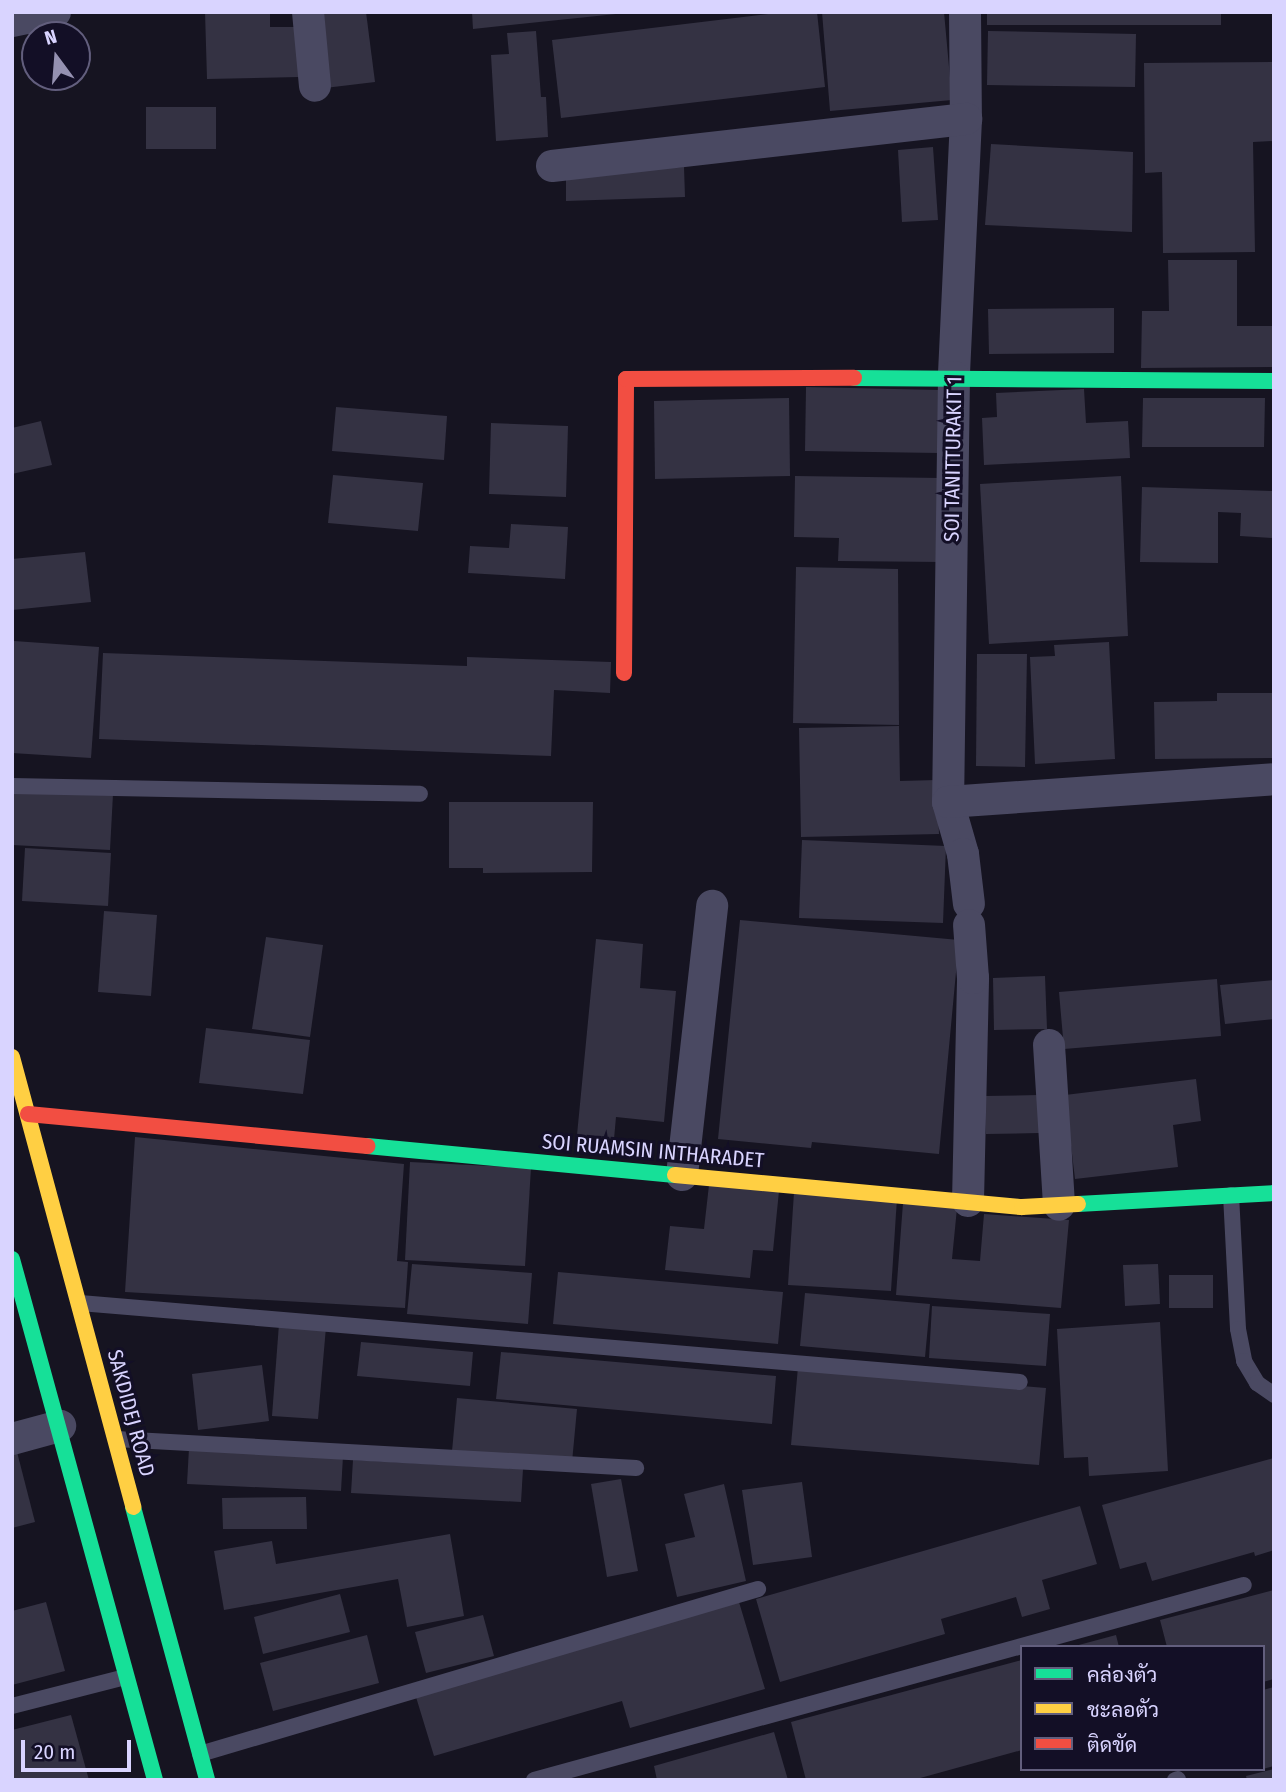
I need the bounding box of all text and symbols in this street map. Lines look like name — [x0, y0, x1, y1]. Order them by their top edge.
north arrow — [21, 21, 91, 91]
text: N — [42, 25, 59, 50]
street label: SOI TANITTURAKIT 1 — [939, 376, 967, 542]
street label: SOI RUAMSIN INTHARADET — [541, 1129, 765, 1173]
street label: SAKDIDEJ ROAD — [102, 1347, 160, 1479]
legend — [1020, 1645, 1265, 1771]
text: คล่องตัว — [1087, 1662, 1157, 1688]
text: ชะลอตัว — [1087, 1697, 1159, 1723]
scale bar — [24, 1726, 135, 1770]
text: ติดขัด — [1087, 1732, 1137, 1758]
text: 20 m — [34, 1739, 75, 1765]

